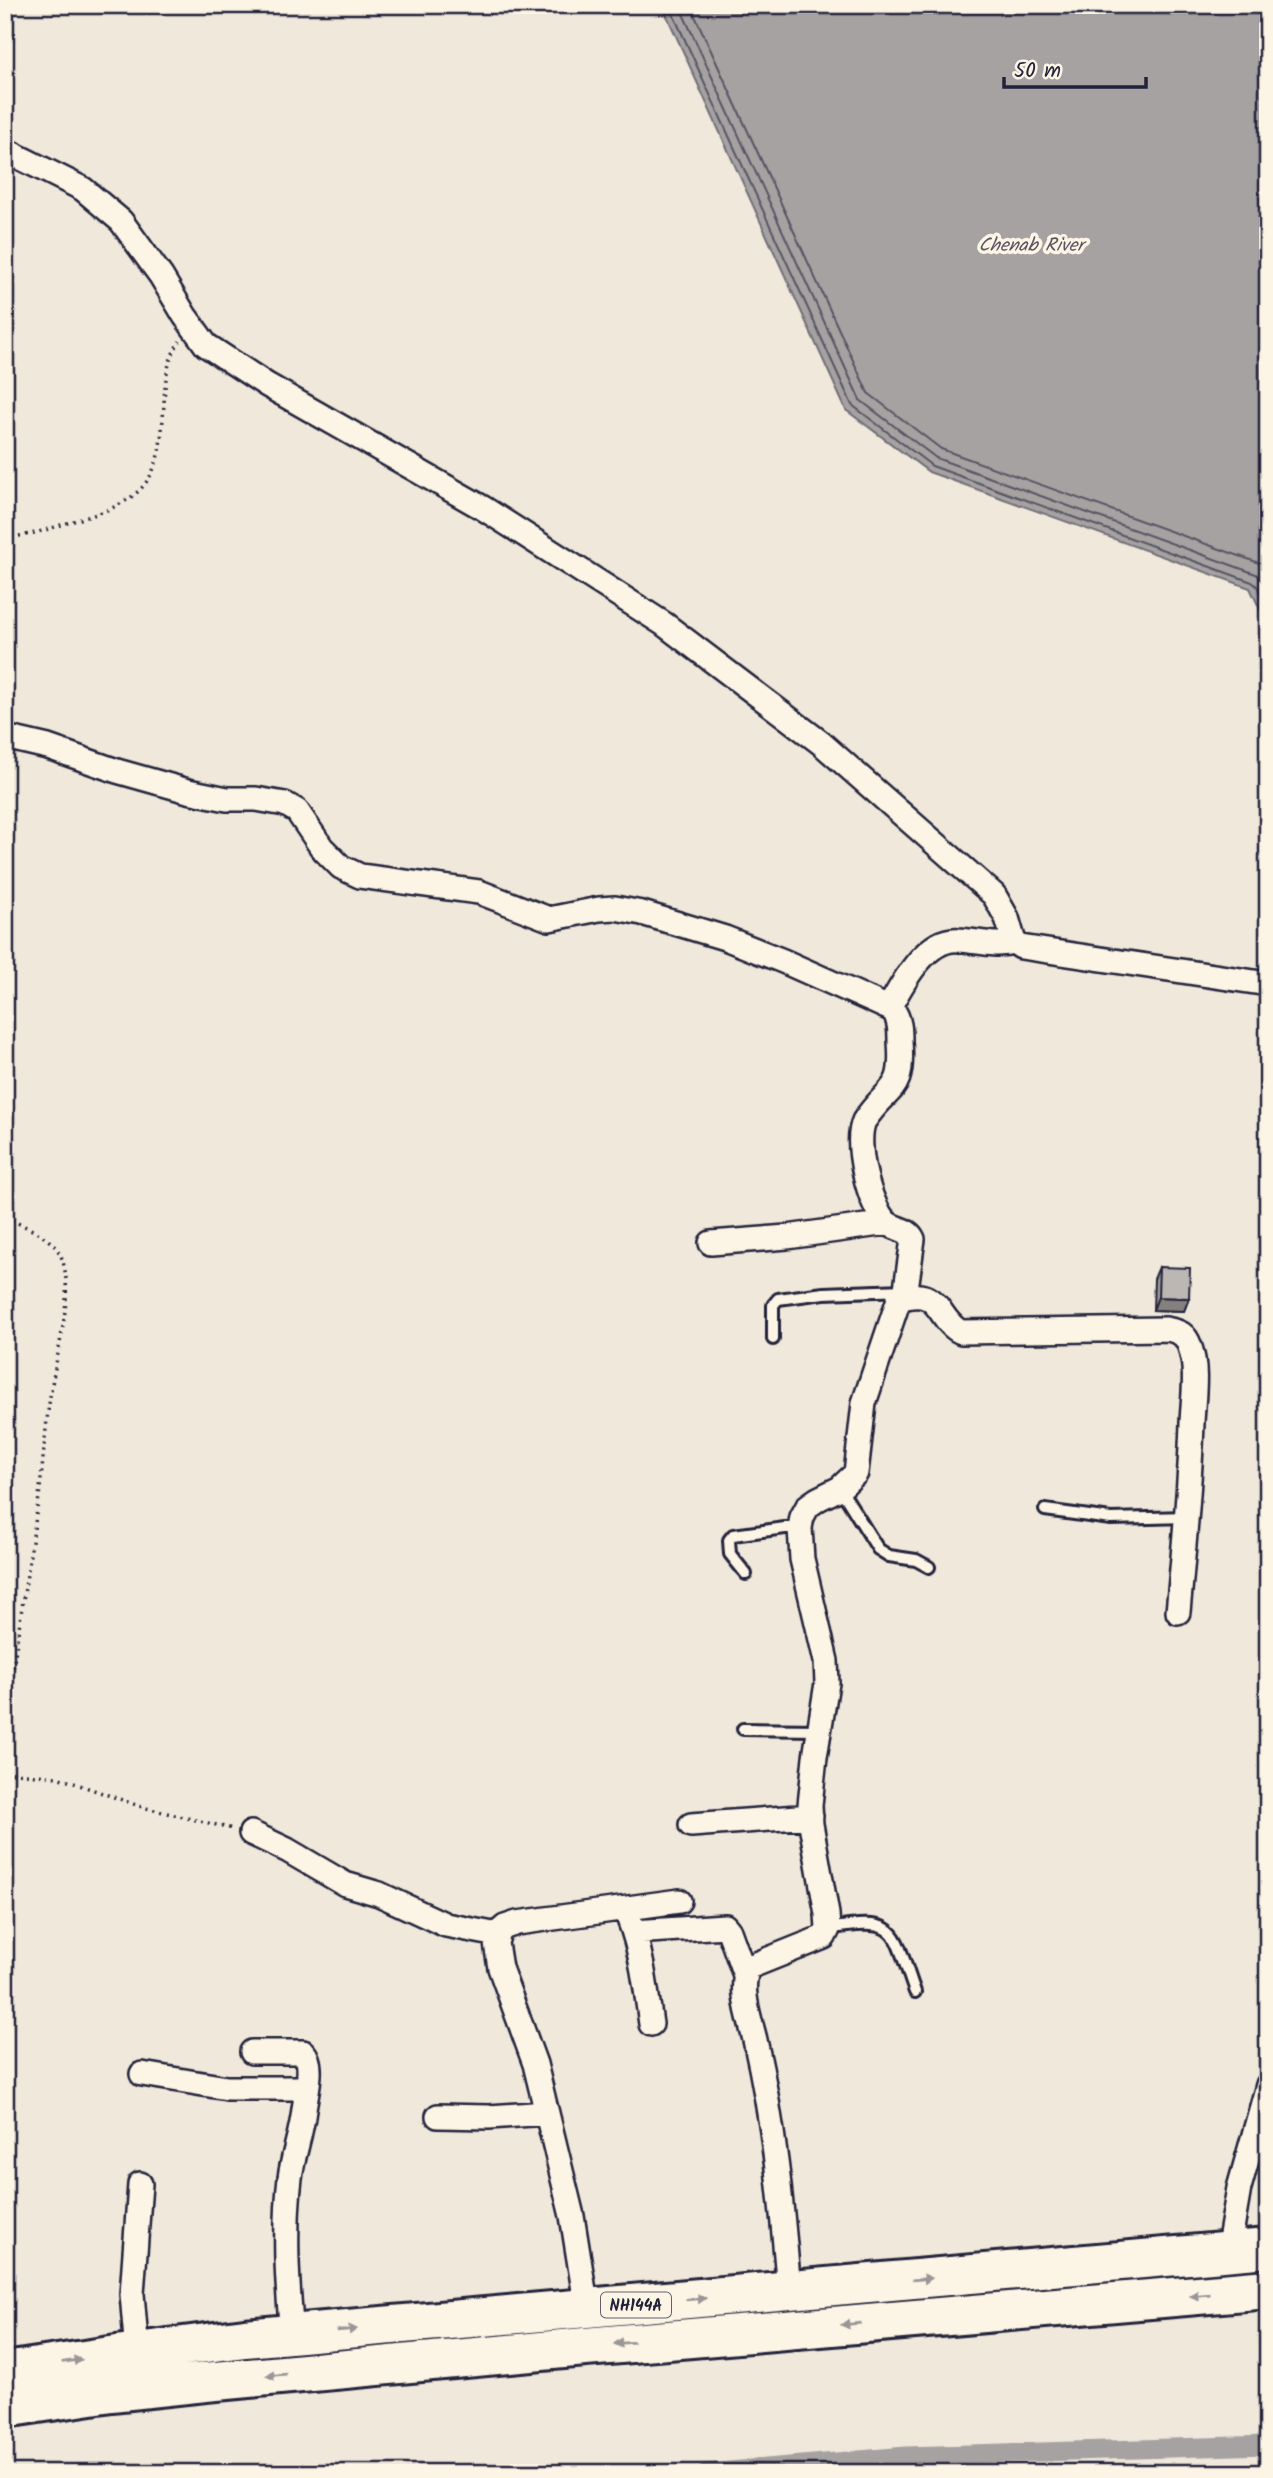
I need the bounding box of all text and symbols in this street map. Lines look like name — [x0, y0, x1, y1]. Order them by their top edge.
scale bar — [1004, 46, 1145, 90]
text: 50 m — [1014, 55, 1061, 88]
water label: Chenab River — [978, 231, 1087, 261]
one-way arrow — [912, 2273, 934, 2284]
one-way arrow — [1189, 2290, 1211, 2301]
road number: NH144A — [601, 2292, 671, 2318]
one-way arrow — [685, 2293, 707, 2304]
one-way arrow — [840, 2319, 862, 2330]
one-way arrow — [336, 2324, 358, 2335]
one-way arrow — [613, 2338, 635, 2349]
one-way arrow — [62, 2355, 84, 2366]
one-way arrow — [265, 2370, 287, 2381]

